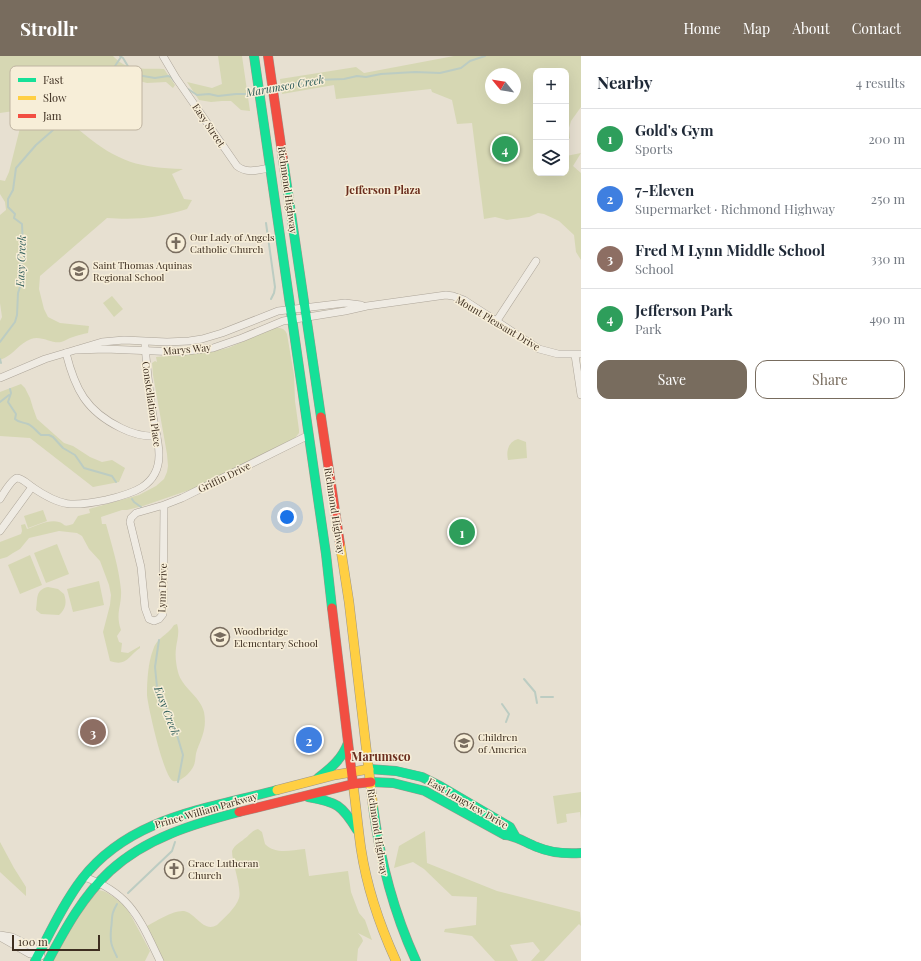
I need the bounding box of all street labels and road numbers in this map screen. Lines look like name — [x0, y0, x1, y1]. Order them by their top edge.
street label: Easy Street — [189, 100, 229, 150]
street label: Richmond Highway — [275, 145, 301, 235]
street label: Mount Pleasant Drive — [453, 292, 543, 354]
street label: Marys Way — [162, 340, 212, 358]
street label: Constellation Place — [139, 360, 165, 448]
street label: Griffin Drive — [195, 458, 253, 496]
street label: Richmond Highway — [321, 466, 349, 556]
street label: Lynn Drive — [154, 563, 170, 613]
street label: East Longview Drive — [425, 774, 511, 832]
street label: Richmond Highway — [364, 787, 392, 877]
street label: Prince William Parkway — [153, 789, 259, 831]

